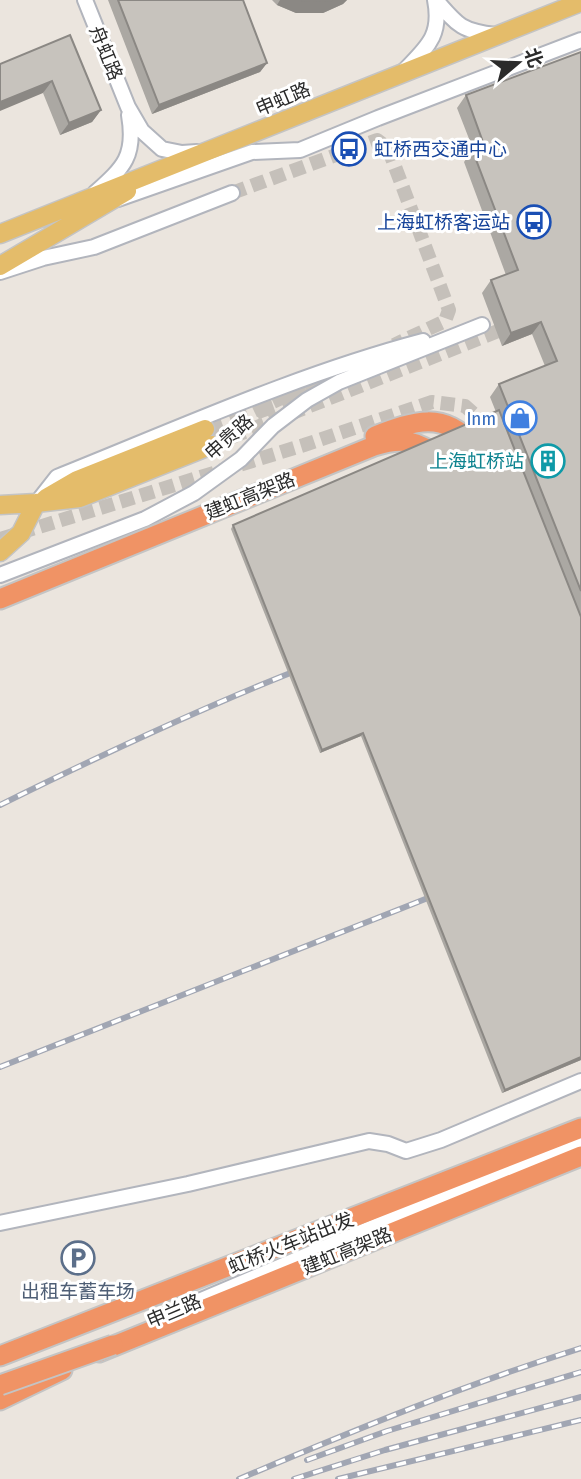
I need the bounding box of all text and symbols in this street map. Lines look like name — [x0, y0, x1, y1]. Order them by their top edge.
street label: 舟虹路 — [85, 22, 127, 84]
north arrow — [483, 28, 553, 98]
text: 北 — [520, 45, 548, 70]
street label: 申虹路 — [252, 77, 314, 121]
bus stop icon: 虹桥西交通中心 — [330, 130, 368, 168]
place label: 虹桥西交通中心 — [374, 138, 507, 161]
bus stop icon: 上海虹桥客运站 — [515, 203, 553, 241]
place label: 上海虹桥客运站 — [377, 211, 510, 234]
shop icon: Inm — [501, 399, 539, 437]
place label: Inm — [466, 407, 496, 430]
street label: 申贵路 — [200, 409, 258, 465]
building icon: 上海虹桥站 — [529, 442, 567, 480]
place label: 上海虹桥站 — [429, 450, 524, 473]
street label: 建虹高架路 — [202, 468, 298, 524]
street label: 虹桥火车站出发 — [225, 1207, 357, 1279]
street label: 建虹高架路 — [299, 1223, 395, 1279]
parking icon: 出租车蓄车场 — [59, 1239, 97, 1277]
place label: 出租车蓄车场 — [21, 1280, 135, 1303]
street label: 申兰路 — [143, 1289, 205, 1333]

